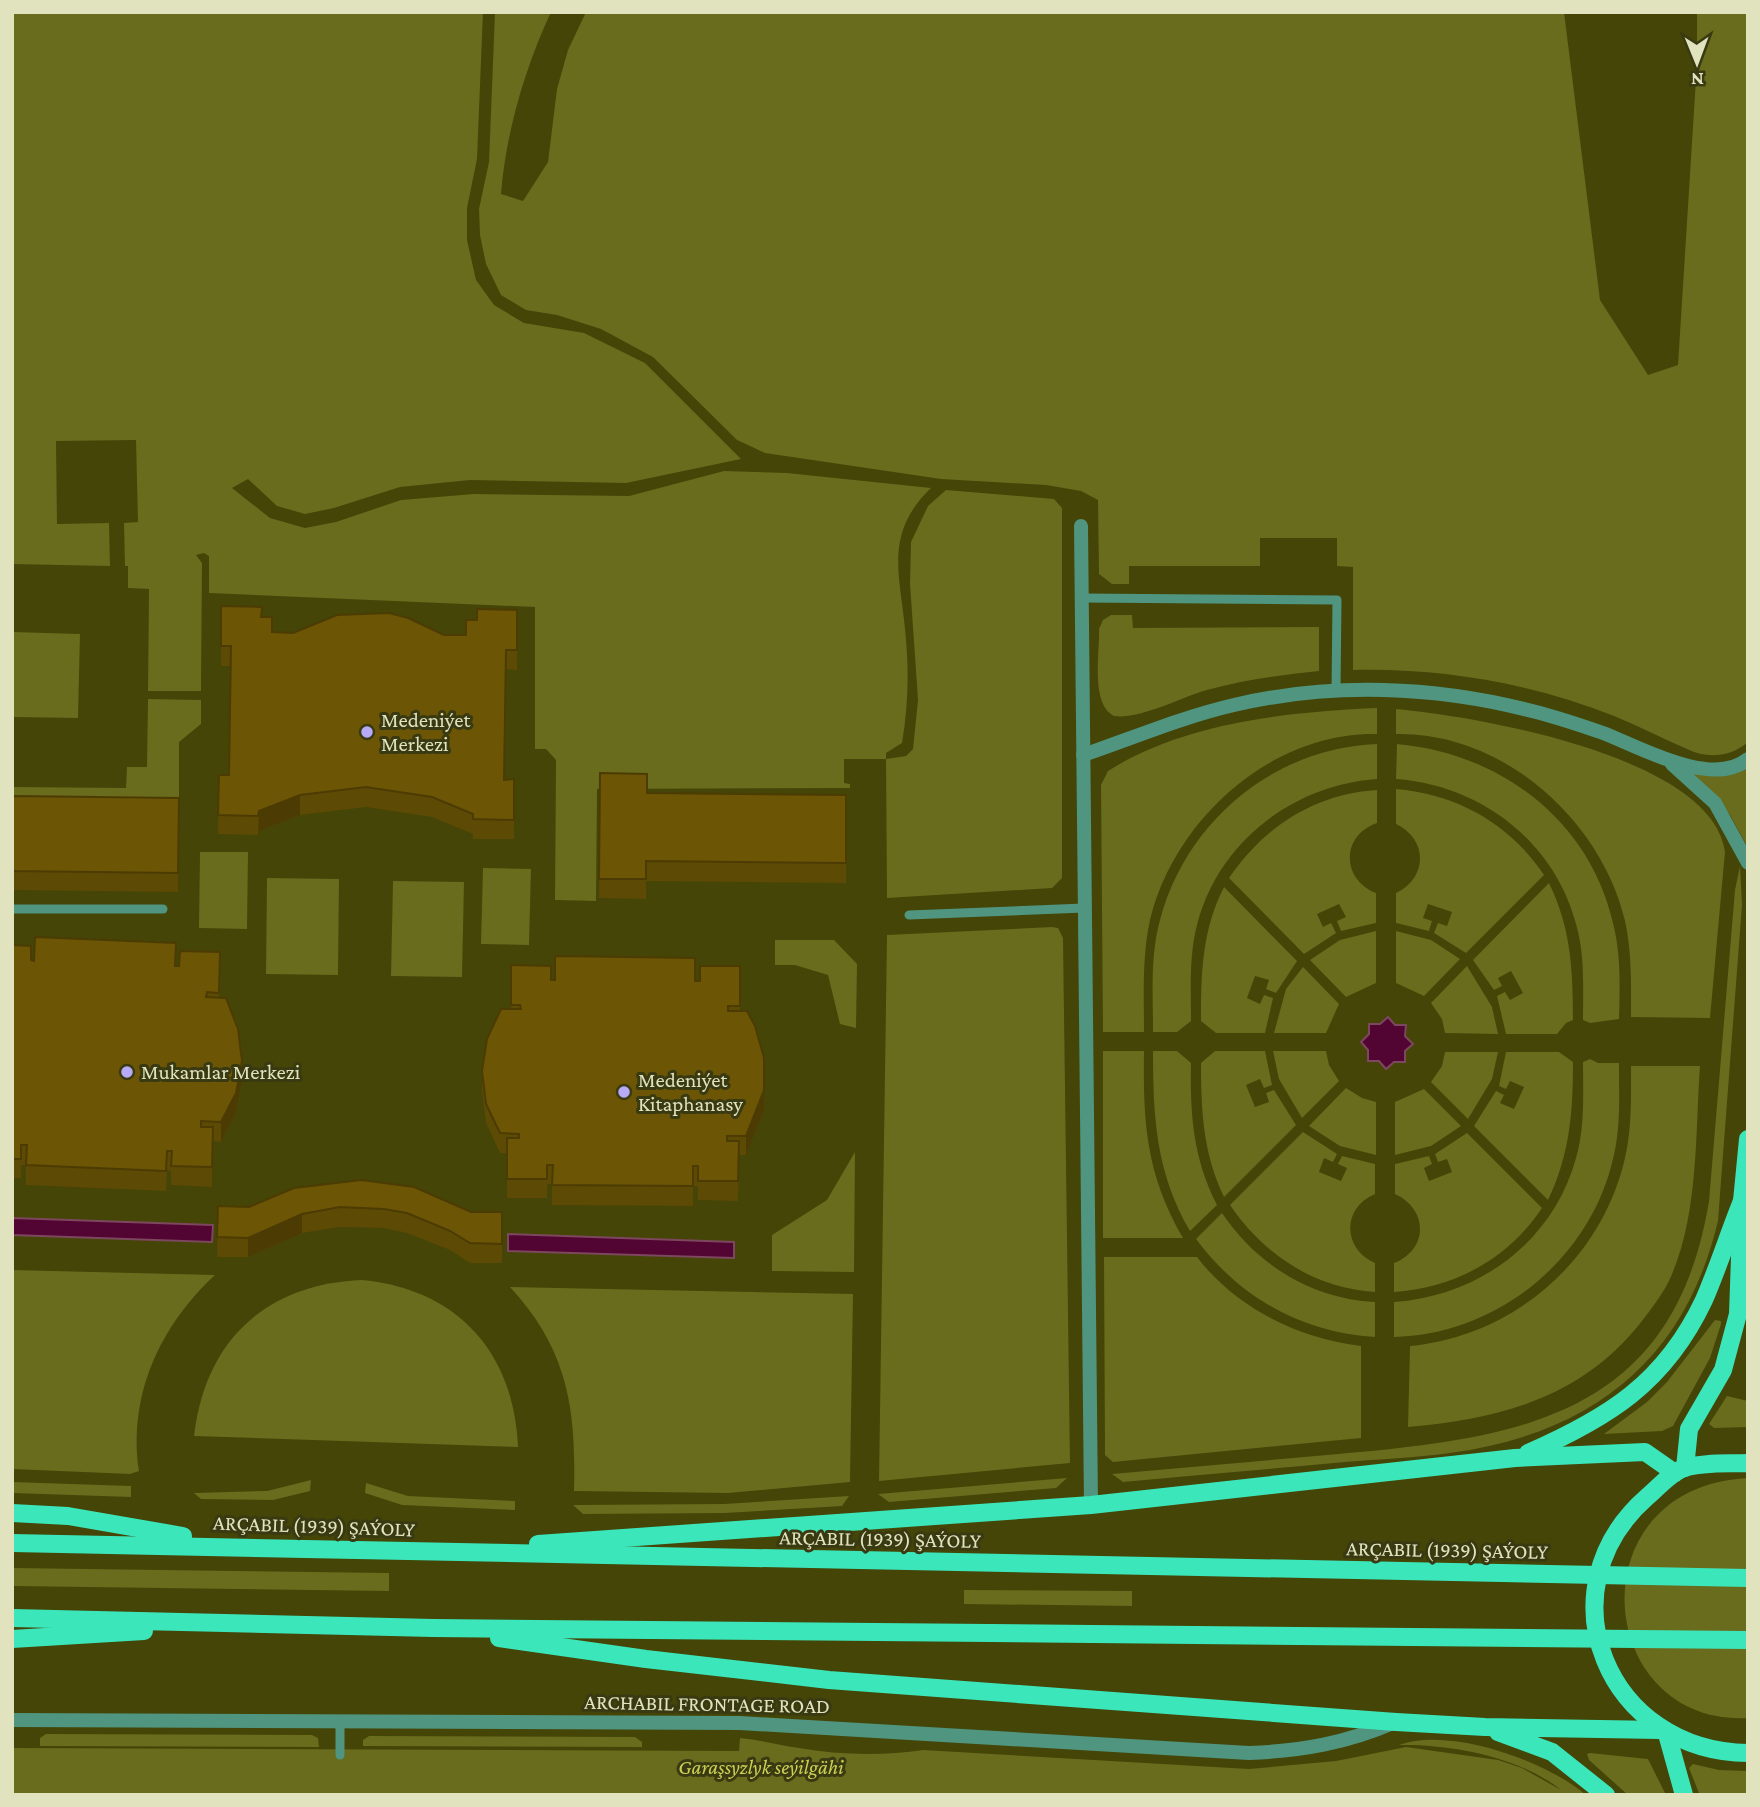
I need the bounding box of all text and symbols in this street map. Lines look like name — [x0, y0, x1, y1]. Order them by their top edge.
north arrow — [1662, 28, 1732, 98]
text: N — [1691, 69, 1704, 90]
place label: Medeniýet Merkezi — [381, 708, 471, 756]
marker: Medeniýet Merkezi — [359, 724, 375, 740]
place label: Mukamlar Merkezi — [141, 1060, 301, 1084]
marker: Mukamlar Merkezi — [119, 1064, 135, 1080]
place label: Medeniýet Kitaphanasy — [638, 1068, 743, 1116]
marker: Medeniýet Kitaphanasy — [616, 1084, 632, 1100]
street label: ARÇABIL (1939) ŞAÝOLY — [213, 1510, 416, 1542]
street label: ARÇABIL (1939) ŞAÝOLY — [779, 1525, 982, 1553]
street label: ARÇABIL (1939) ŞAÝOLY — [1346, 1536, 1549, 1564]
street label: ARCHABIL FRONTAGE ROAD — [584, 1690, 830, 1718]
park label: Garaşsyzlyk seýilgähi — [678, 1755, 844, 1779]

